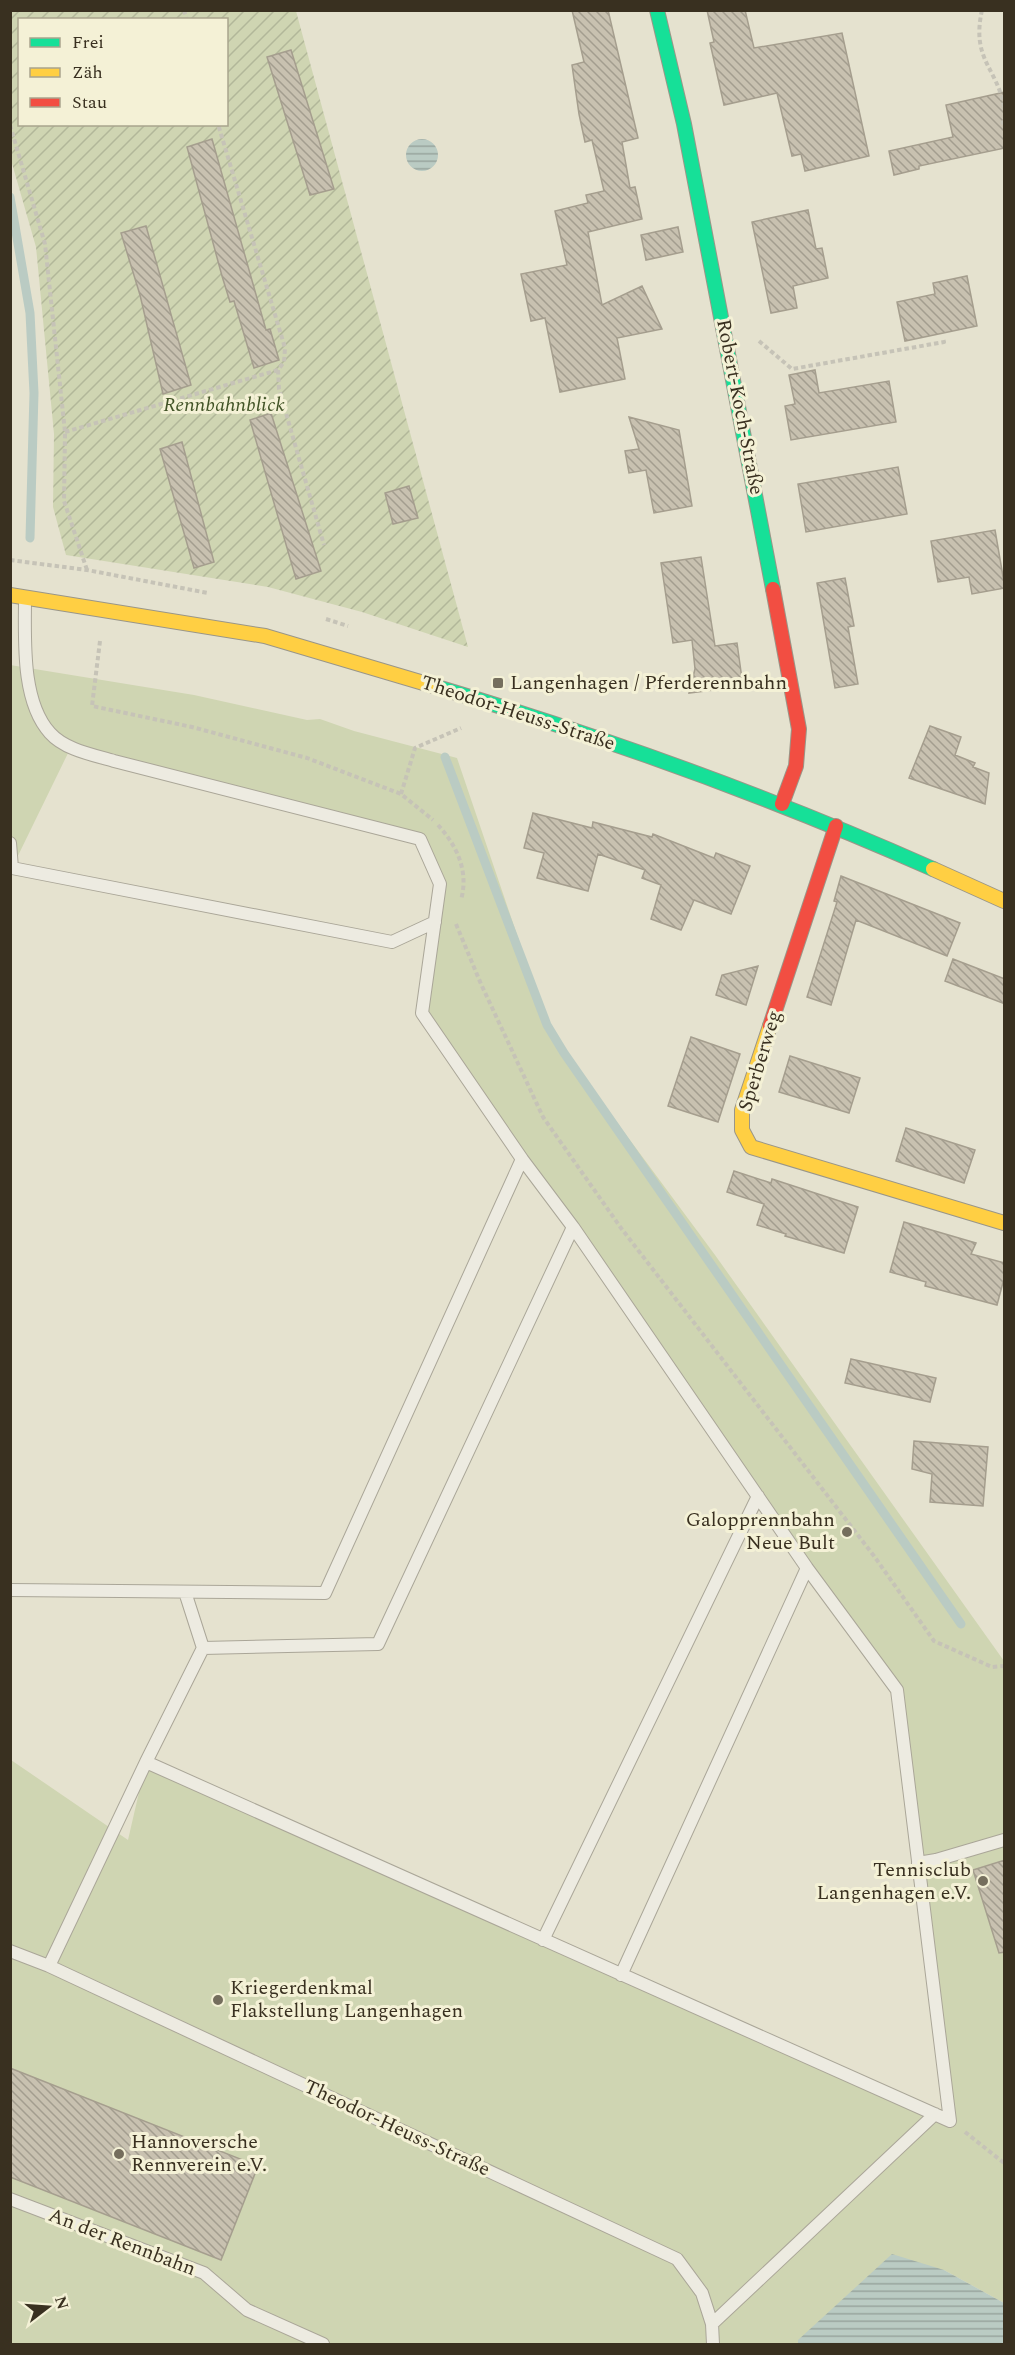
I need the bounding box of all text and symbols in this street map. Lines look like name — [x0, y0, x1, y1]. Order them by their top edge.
legend — [18, 18, 228, 126]
text: Frei — [72, 29, 104, 56]
text: Zäh — [72, 59, 103, 86]
text: Stau — [72, 89, 107, 116]
street label: Robert-Koch-Straße — [708, 317, 772, 497]
park label: Rennbahnblick — [163, 390, 285, 420]
street label: Theodor-Heuss-Straße — [417, 667, 619, 759]
place label: Langenhagen / Pferderennbahn — [510, 668, 787, 698]
marker: Langenhagen / Pferderennbahn — [491, 676, 505, 690]
street label: Sperberweg — [730, 1007, 790, 1115]
place label: Galopprennbahn Neue Bult — [686, 1505, 835, 1558]
marker: Galopprennbahn Neue Bult — [840, 1525, 854, 1539]
place label: Tennisclub Langenhagen e.V. — [816, 1855, 971, 1908]
marker: Tennisclub Langenhagen e.V. — [976, 1874, 990, 1888]
place label: Kriegerdenkmal Flakstellung Langenhagen — [230, 1973, 463, 2026]
marker: Kriegerdenkmal Flakstellung Langenhagen — [211, 1993, 225, 2007]
street label: Theodor-Heuss-Straße — [299, 2072, 495, 2184]
place label: Hannoversche Rennverein e.V. — [131, 2127, 267, 2180]
marker: Hannoversche Rennverein e.V. — [112, 2147, 126, 2161]
street label: An der Rennbahn — [44, 2200, 200, 2284]
north arrow — [18, 2277, 78, 2337]
text: N — [48, 2293, 75, 2313]

